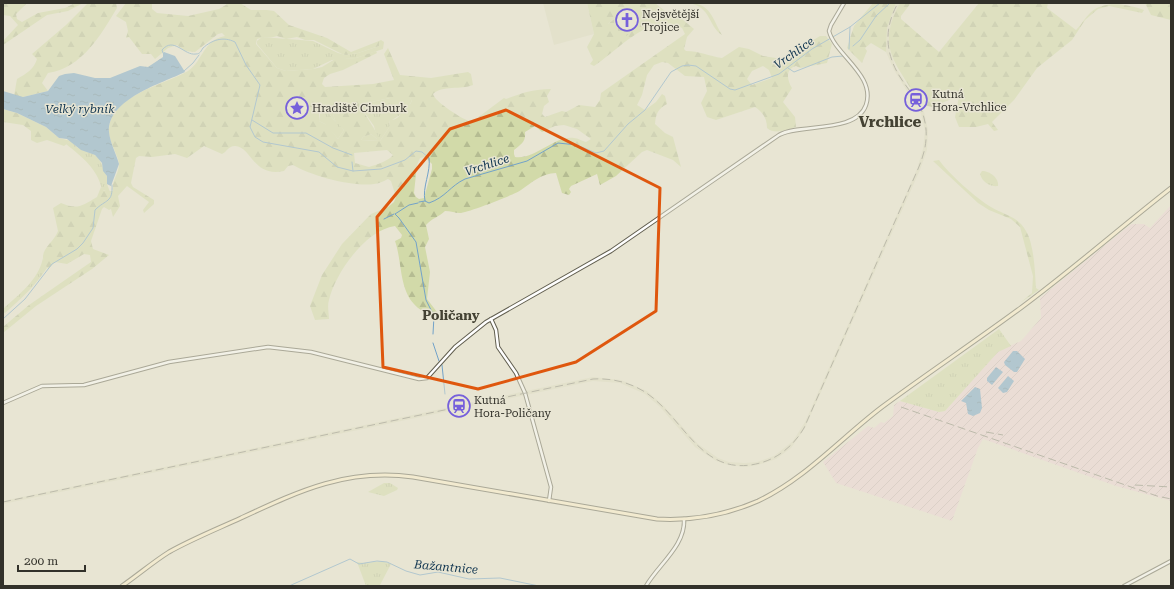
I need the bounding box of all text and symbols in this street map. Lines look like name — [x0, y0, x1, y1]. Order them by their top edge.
church icon: Nejsvětější Trojice — [614, 7, 640, 33]
place label: Nejsvětější Trojice — [642, 8, 700, 34]
water label: Vrchlice — [771, 34, 817, 72]
station icon: Kutná Hora-Vrchlice — [903, 87, 929, 113]
place label: Kutná Hora-Vrchlice — [932, 88, 1007, 114]
place icon: Hradiště Cimburk — [284, 95, 310, 121]
water label: Velký rybník — [45, 102, 115, 116]
place label: Hradiště Cimburk — [312, 102, 407, 115]
district label: Vrchlice — [859, 113, 922, 131]
water label: Vrchlice — [463, 151, 511, 179]
district label: Poličany — [422, 308, 480, 323]
station icon: Kutná Hora-Poličany — [446, 393, 472, 419]
place label: Kutná Hora-Poličany — [474, 394, 552, 420]
scale bar — [18, 547, 85, 573]
text: 200 m — [24, 554, 58, 568]
water label: Bažantnice — [412, 557, 479, 577]

